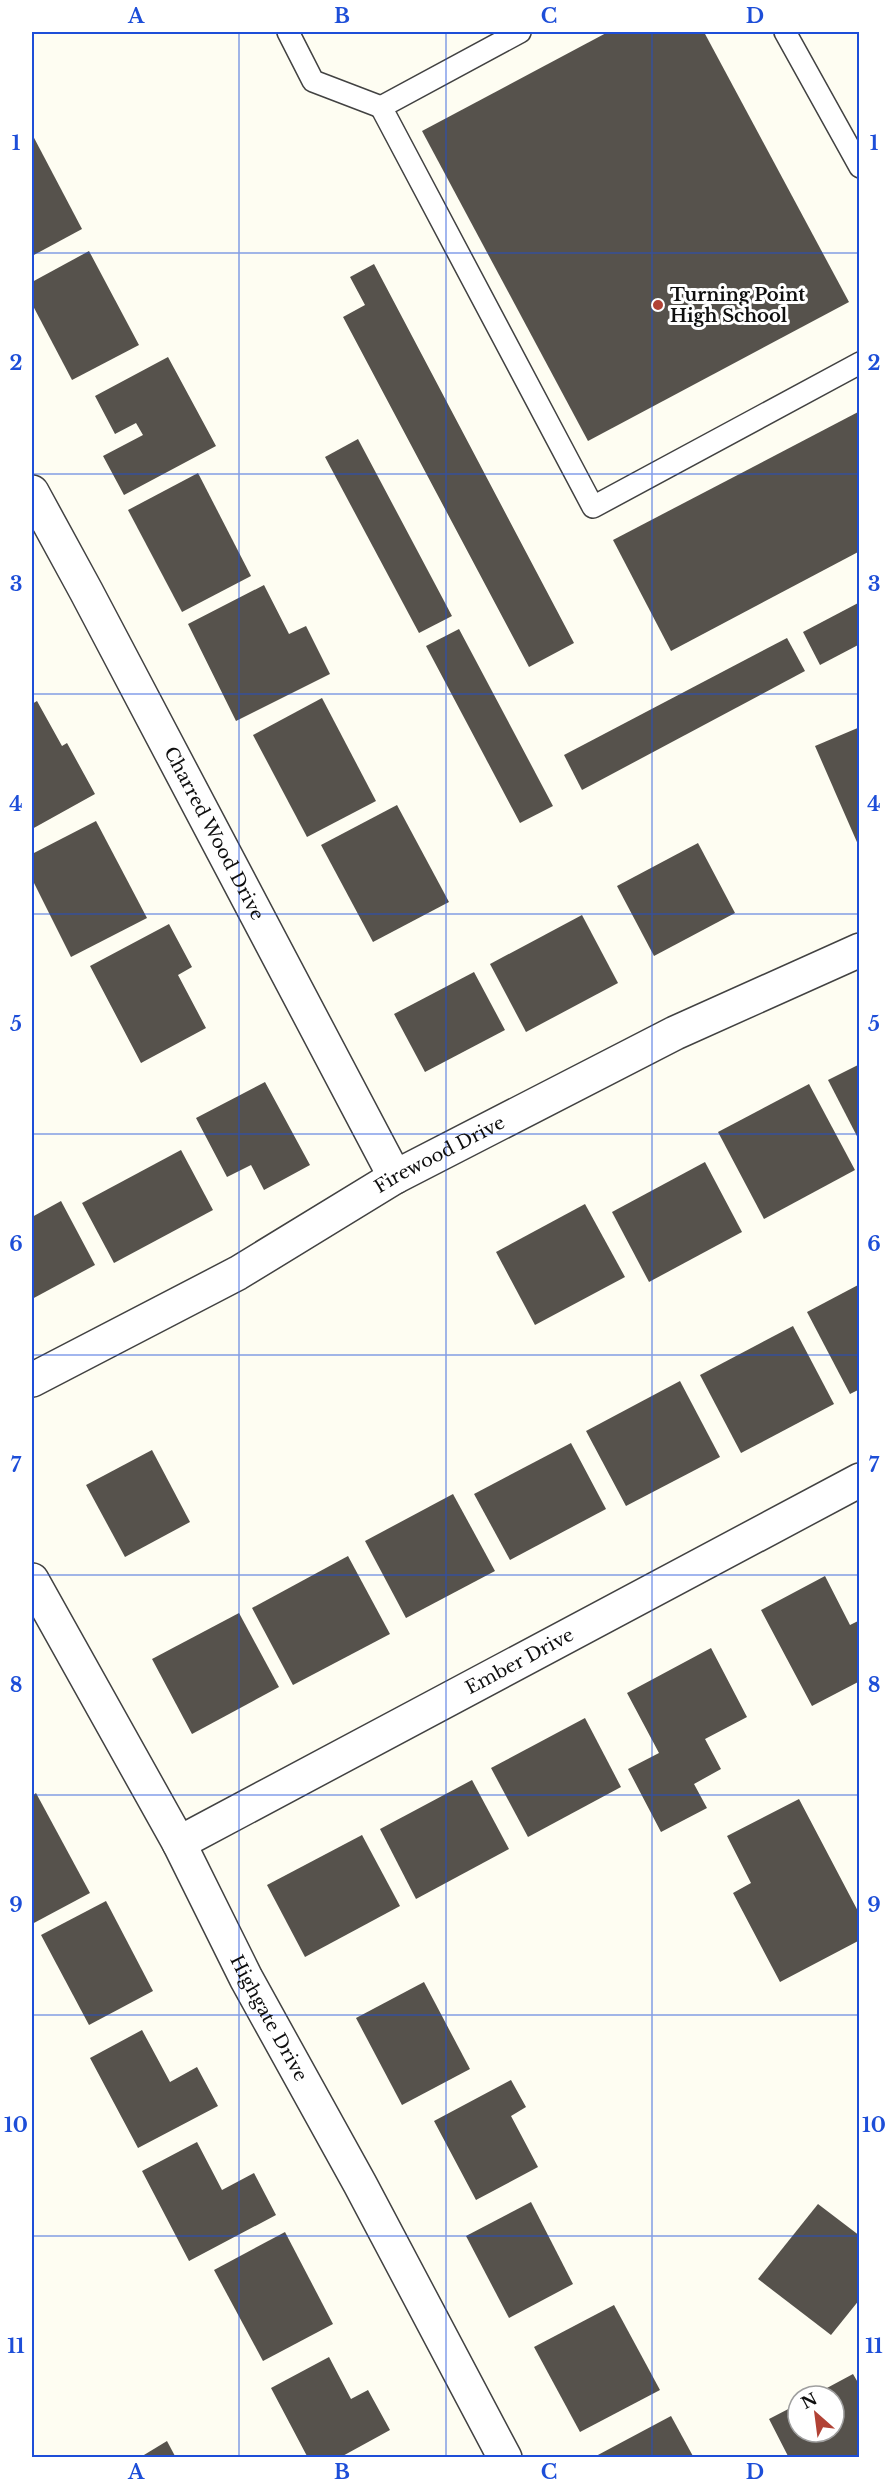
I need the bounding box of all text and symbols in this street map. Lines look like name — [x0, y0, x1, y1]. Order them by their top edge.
text: A — [127, 4, 145, 28]
text: B — [334, 4, 350, 28]
text: C — [541, 4, 557, 28]
text: D — [746, 4, 764, 28]
text: 1 — [12, 131, 21, 155]
text: 1 — [870, 131, 879, 155]
place label: Turning Point High School — [670, 284, 805, 327]
marker: Turning Point High School — [651, 298, 665, 312]
text: 2 — [9, 351, 23, 375]
text: 2 — [867, 351, 881, 375]
text: 3 — [10, 572, 22, 596]
text: 3 — [868, 572, 880, 596]
street label: Charred Wood Drive — [159, 743, 269, 924]
text: 4 — [9, 792, 23, 816]
text: 4 — [867, 792, 881, 816]
text: 5 — [10, 1012, 22, 1036]
text: 5 — [868, 1012, 880, 1036]
street label: Firewood Drive — [370, 1111, 508, 1198]
text: 6 — [9, 1232, 23, 1256]
text: 6 — [867, 1232, 881, 1256]
text: 7 — [11, 1453, 22, 1477]
text: 7 — [869, 1453, 880, 1477]
street label: Ember Drive — [462, 1624, 577, 1699]
text: 8 — [10, 1673, 22, 1697]
text: 8 — [868, 1673, 880, 1697]
text: 9 — [9, 1893, 23, 1917]
text: 9 — [867, 1893, 881, 1917]
street label: Highgate Drive — [225, 1951, 312, 2085]
text: 10 — [4, 2113, 28, 2137]
text: 10 — [862, 2113, 886, 2137]
text: 11 — [7, 2334, 25, 2358]
text: 11 — [865, 2334, 883, 2358]
north arrow — [786, 2384, 846, 2444]
text: N — [798, 2388, 820, 2413]
text: A — [127, 2460, 145, 2484]
text: B — [334, 2460, 350, 2484]
text: C — [541, 2460, 557, 2484]
text: D — [746, 2460, 764, 2484]

